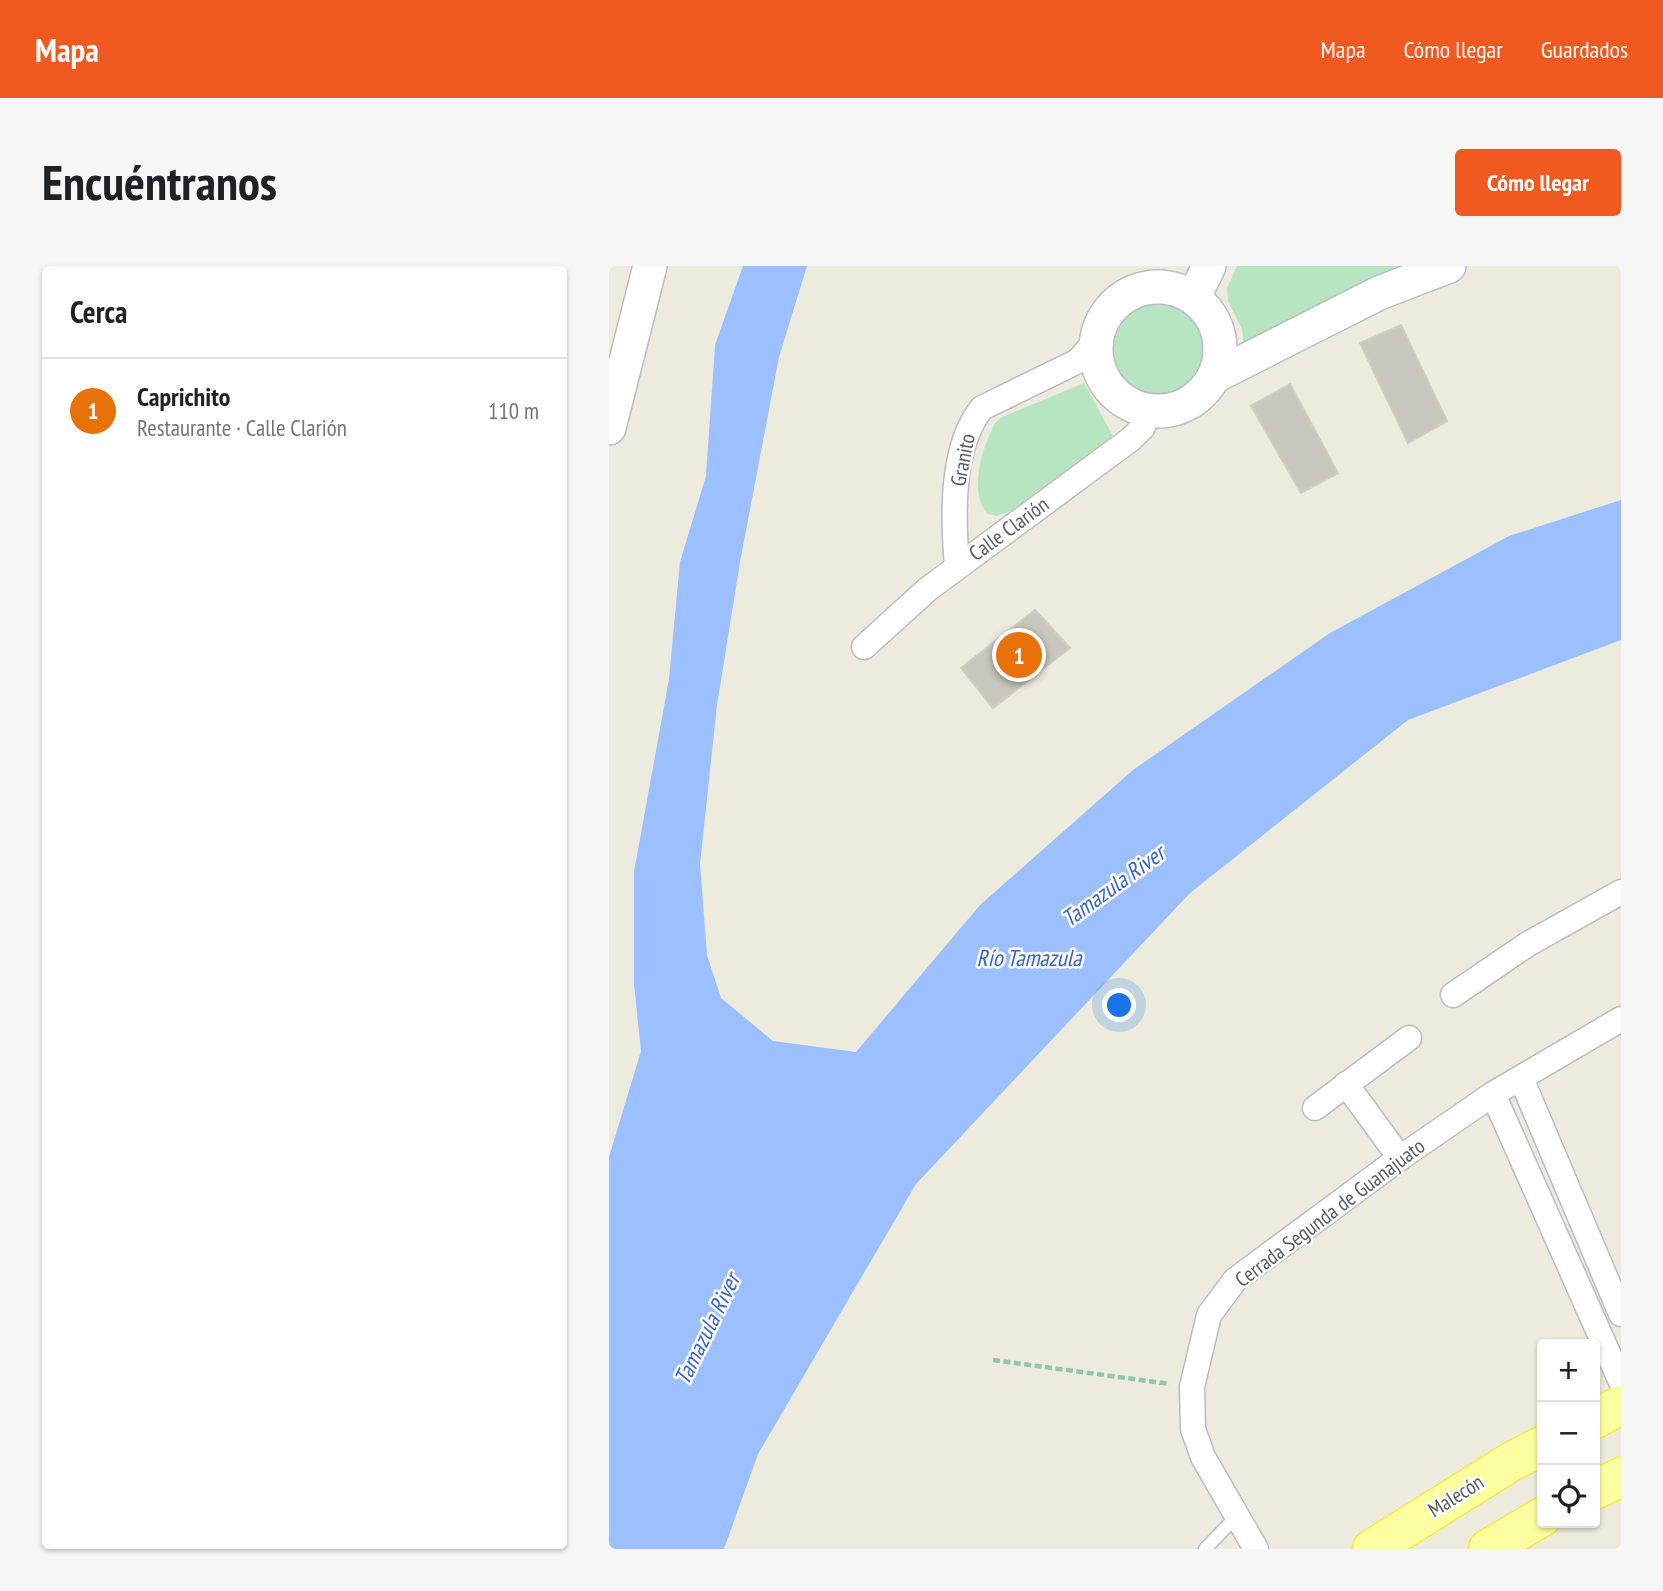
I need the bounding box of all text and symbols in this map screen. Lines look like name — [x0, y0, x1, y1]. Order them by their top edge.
text: Mapa — [35, 28, 99, 71]
text: Mapa — [1321, 34, 1366, 65]
text: Cómo llegar — [1404, 34, 1503, 65]
text: Guardados — [1541, 34, 1628, 65]
button: Cómo llegar — [1455, 149, 1621, 216]
text: Encuéntranos — [42, 150, 277, 214]
text: Cerca — [70, 292, 127, 331]
text: Caprichito — [137, 380, 230, 413]
text: 1 — [88, 396, 99, 425]
text: 110 m — [488, 396, 539, 425]
text: Restaurante · Calle Clarión — [137, 413, 347, 442]
street label: Granito — [944, 431, 981, 488]
street label: Calle Clarión — [963, 491, 1054, 567]
pin: 1 — [996, 629, 1042, 681]
water label: Tamazula River — [1056, 836, 1173, 933]
water label: Río Tamazula — [977, 943, 1083, 972]
your location — [1102, 988, 1136, 1022]
street label: Cerrada Segunda de Guanajuato — [1229, 1132, 1430, 1293]
water label: Tamazula River — [667, 1265, 748, 1389]
map controls — [1537, 1339, 1600, 1528]
button: + — [1537, 1339, 1600, 1402]
button: − — [1537, 1402, 1600, 1465]
button: locate — [1537, 1465, 1600, 1528]
street label: Malecón — [1423, 1468, 1489, 1523]

